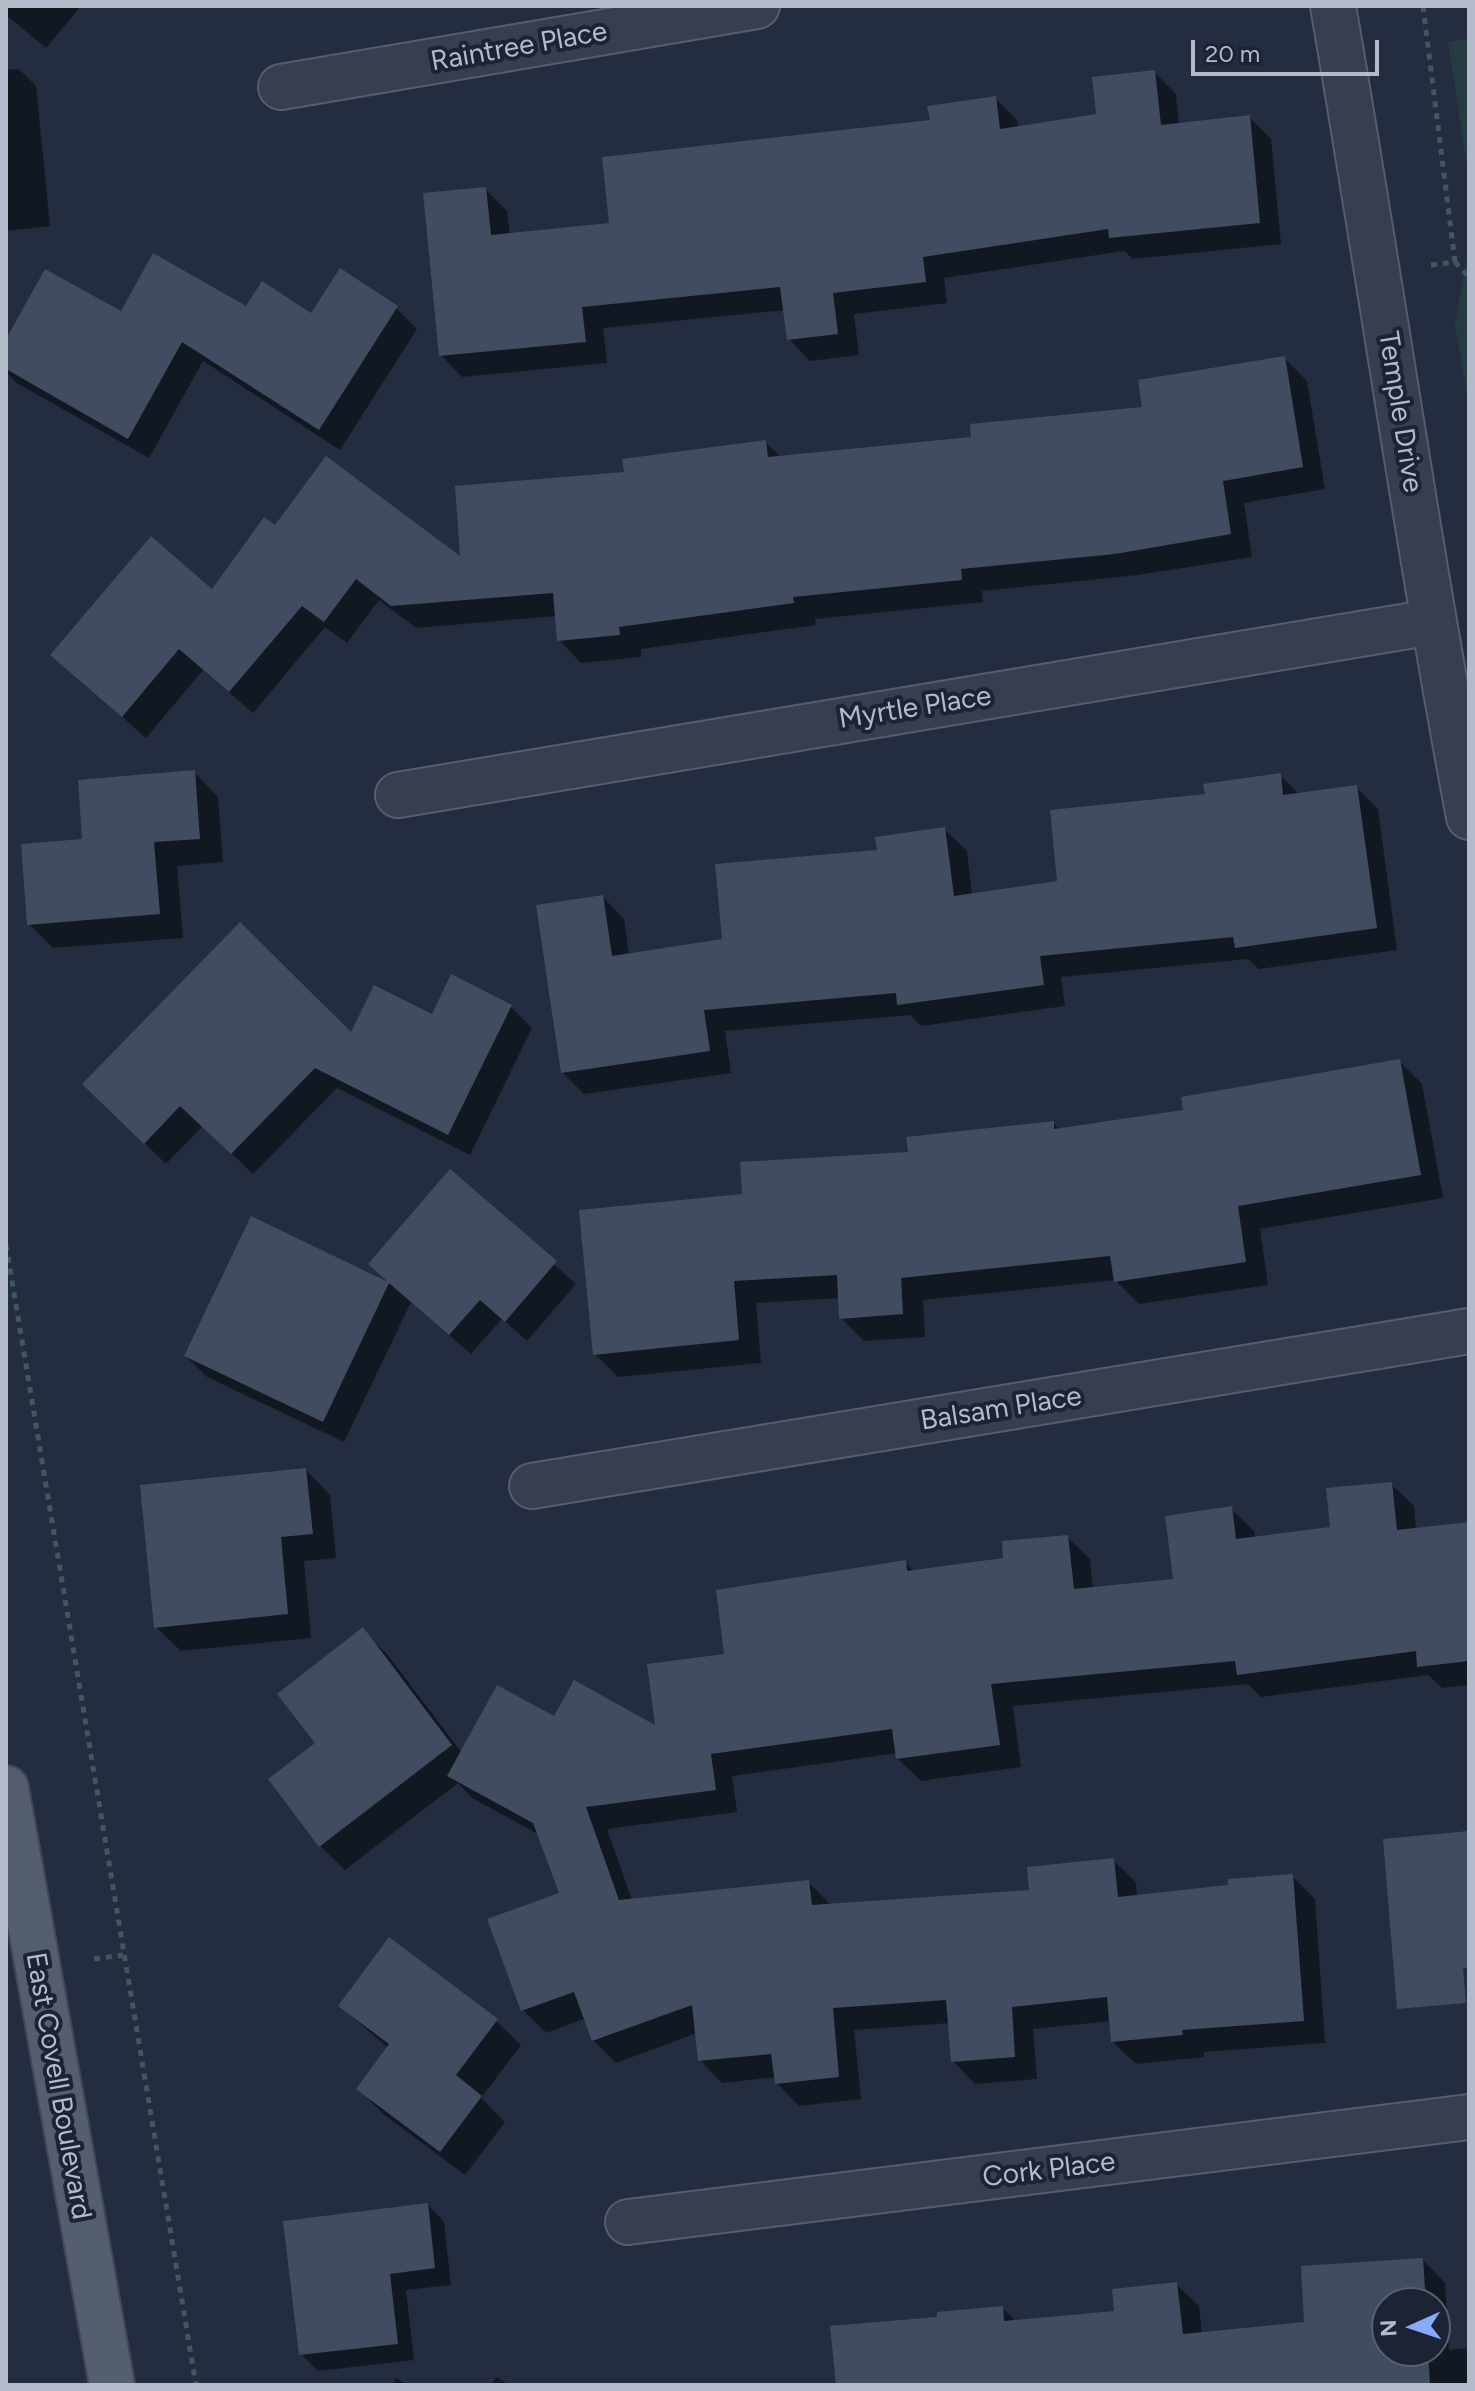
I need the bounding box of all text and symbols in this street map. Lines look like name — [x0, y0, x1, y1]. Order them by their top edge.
street label: Raintree Place — [428, 15, 610, 79]
scale bar — [1195, 24, 1383, 74]
text: 20 m — [1205, 39, 1260, 68]
street label: Temple Drive — [1371, 329, 1429, 495]
street label: Myrtle Place — [836, 679, 994, 737]
street label: Balsam Place — [918, 1380, 1084, 1438]
street label: East Covell Boulevard — [18, 1950, 98, 2222]
street label: Cork Place — [981, 2145, 1117, 2195]
north arrow — [1371, 2287, 1451, 2367]
text: N — [1375, 2319, 1402, 2337]

